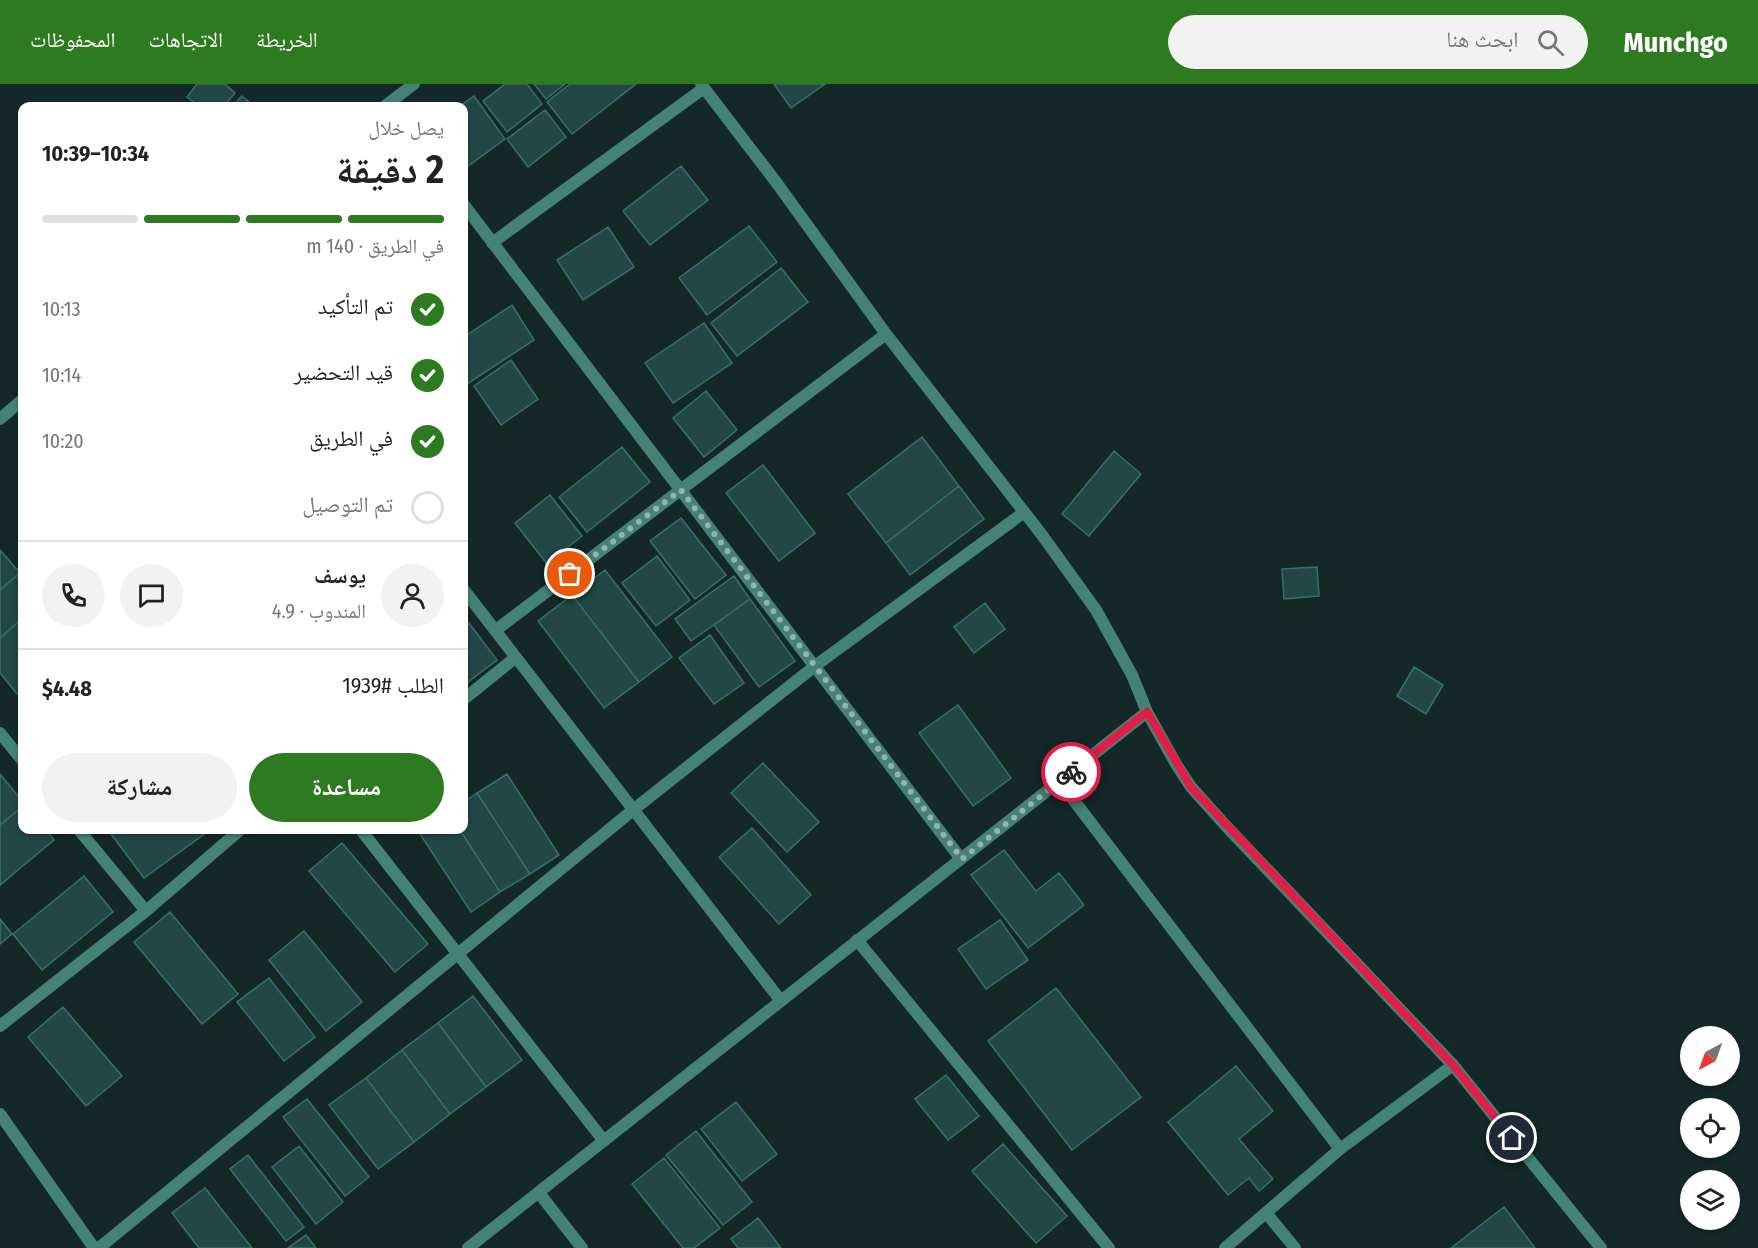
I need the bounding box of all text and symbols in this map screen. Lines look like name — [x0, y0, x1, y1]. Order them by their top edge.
search box — [1168, 15, 1588, 69]
text: ابحث هنا — [1446, 26, 1519, 53]
icon: search — [1534, 26, 1567, 59]
text: Munchgo — [1624, 26, 1728, 59]
text: المحفوظات — [30, 27, 115, 53]
text: الاتجاهات — [148, 27, 223, 53]
text: الخريطة — [256, 27, 318, 53]
text: يصل خلال — [368, 116, 444, 140]
text: 10:34–10:39 — [42, 140, 149, 167]
text: 2 دقيقة — [336, 147, 444, 193]
text: في الطريق · 140 m — [306, 234, 444, 258]
text: تم التأكيد — [318, 293, 393, 320]
icon: check — [411, 293, 444, 326]
text: 10:13 — [42, 297, 80, 321]
text: قيد التحضير — [294, 359, 393, 386]
icon: check — [411, 359, 444, 392]
text: 10:14 — [42, 363, 81, 387]
text: في الطريق — [309, 425, 393, 452]
icon: check — [411, 425, 444, 458]
text: 10:20 — [42, 429, 84, 453]
text: تم التوصيل — [302, 491, 393, 518]
pin — [544, 548, 595, 599]
icon: bag — [553, 557, 586, 590]
text: يوسف — [314, 562, 366, 589]
button: phone — [42, 564, 105, 627]
button: chat — [120, 564, 183, 627]
button: person — [381, 564, 444, 627]
text: المندوب · 4.9 — [272, 599, 366, 623]
text: الطلب #1939 — [342, 672, 444, 699]
text: $4.48 — [42, 675, 92, 702]
courier — [1041, 742, 1101, 802]
button: مشاركة — [42, 753, 237, 822]
button: مساعدة — [249, 753, 444, 822]
icon: bike — [1055, 756, 1088, 789]
north arrow — [1680, 1026, 1740, 1086]
map controls — [1680, 1026, 1740, 1230]
button: locate — [1680, 1098, 1740, 1158]
pin — [1486, 1112, 1537, 1163]
icon: home — [1495, 1121, 1528, 1154]
button: layers — [1680, 1170, 1740, 1230]

